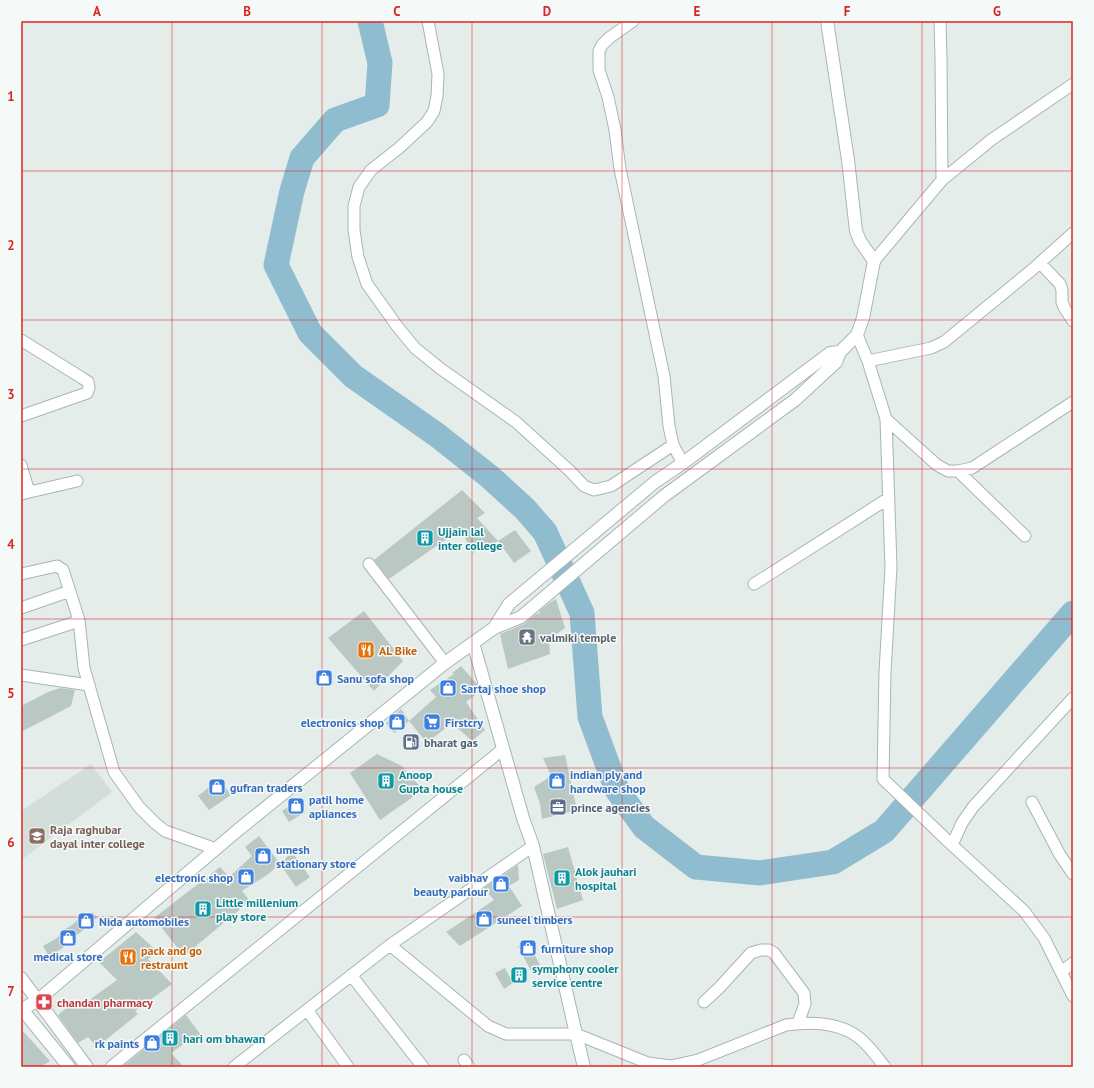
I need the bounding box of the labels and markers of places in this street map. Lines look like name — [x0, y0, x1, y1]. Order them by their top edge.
place label: Ujjain lal inter college — [438, 524, 502, 553]
building icon: Ujjain lal inter college — [415, 528, 435, 548]
temple icon: valmiki temple — [517, 627, 537, 647]
place label: valmiki temple — [539, 630, 616, 645]
restaurant icon: AL Bike — [356, 640, 376, 660]
place label: AL Bike — [379, 643, 417, 658]
shop icon: Sanu sofa shop — [314, 668, 334, 688]
place label: Sanu sofa shop — [337, 671, 415, 686]
shop icon: Sartaj shoe shop — [438, 678, 458, 698]
place label: Sartaj shoe shop — [461, 681, 547, 696]
shop icon: electronics shop — [387, 712, 407, 732]
supermarket icon: Firstcry — [422, 712, 442, 732]
place label: electronics shop — [301, 715, 385, 730]
place label: Firstcry — [445, 715, 483, 730]
fuel station icon: bharat gas — [401, 732, 421, 752]
place label: bharat gas — [424, 735, 478, 750]
place label: Anoop Gupta house — [399, 767, 463, 796]
place label: indian ply and hardware shop — [570, 767, 646, 796]
building icon: Anoop Gupta house — [376, 771, 396, 791]
shop icon: indian ply and hardware shop — [547, 771, 567, 791]
shop icon: gufran traders — [207, 777, 227, 797]
place label: gufran traders — [230, 780, 303, 795]
place label: patil home apliances — [309, 792, 364, 821]
shop icon: patil home apliances — [286, 796, 306, 816]
office icon: prince agencies — [548, 797, 568, 817]
place label: prince agencies — [571, 800, 650, 815]
place label: Raja raghubar dayal inter college — [50, 822, 145, 851]
school or university icon: Raja raghubar dayal inter college — [27, 826, 47, 846]
place label: umesh stationary store — [276, 842, 356, 871]
shop icon: umesh stationary store — [253, 846, 273, 866]
place label: Alok jauhari hospital — [575, 864, 636, 893]
shop icon: electronic shop — [236, 867, 256, 887]
building icon: Alok jauhari hospital — [552, 868, 572, 888]
place label: electronic shop — [155, 870, 234, 885]
place label: vaibhav beauty parlour — [414, 870, 489, 899]
shop icon: vaibhav beauty parlour — [491, 874, 511, 894]
place label: Little millenium play store — [216, 895, 299, 924]
building icon: Little millenium play store — [193, 899, 213, 919]
shop icon: suneel timbers — [474, 909, 494, 929]
shop icon: Nida automobiles — [76, 911, 96, 931]
place label: suneel timbers — [497, 912, 573, 927]
place label: Nida automobiles — [99, 914, 189, 929]
shop icon: medical store — [58, 928, 78, 948]
shop icon: furniture shop — [518, 938, 538, 958]
place label: furniture shop — [541, 941, 614, 956]
place label: pack and go restraunt — [141, 943, 203, 972]
restaurant icon: pack and go restraunt — [118, 947, 138, 967]
place label: medical store — [33, 949, 103, 964]
place label: symphony cooler service centre — [532, 961, 619, 990]
building icon: symphony cooler service centre — [509, 965, 529, 985]
pharmacy icon: chandan pharmacy — [34, 992, 54, 1012]
place label: chandan pharmacy — [57, 995, 153, 1010]
building icon: hari om bhawan — [160, 1028, 180, 1048]
place label: hari om bhawan — [183, 1031, 265, 1046]
shop icon: rk paints — [142, 1033, 162, 1053]
place label: rk paints — [95, 1036, 139, 1051]

